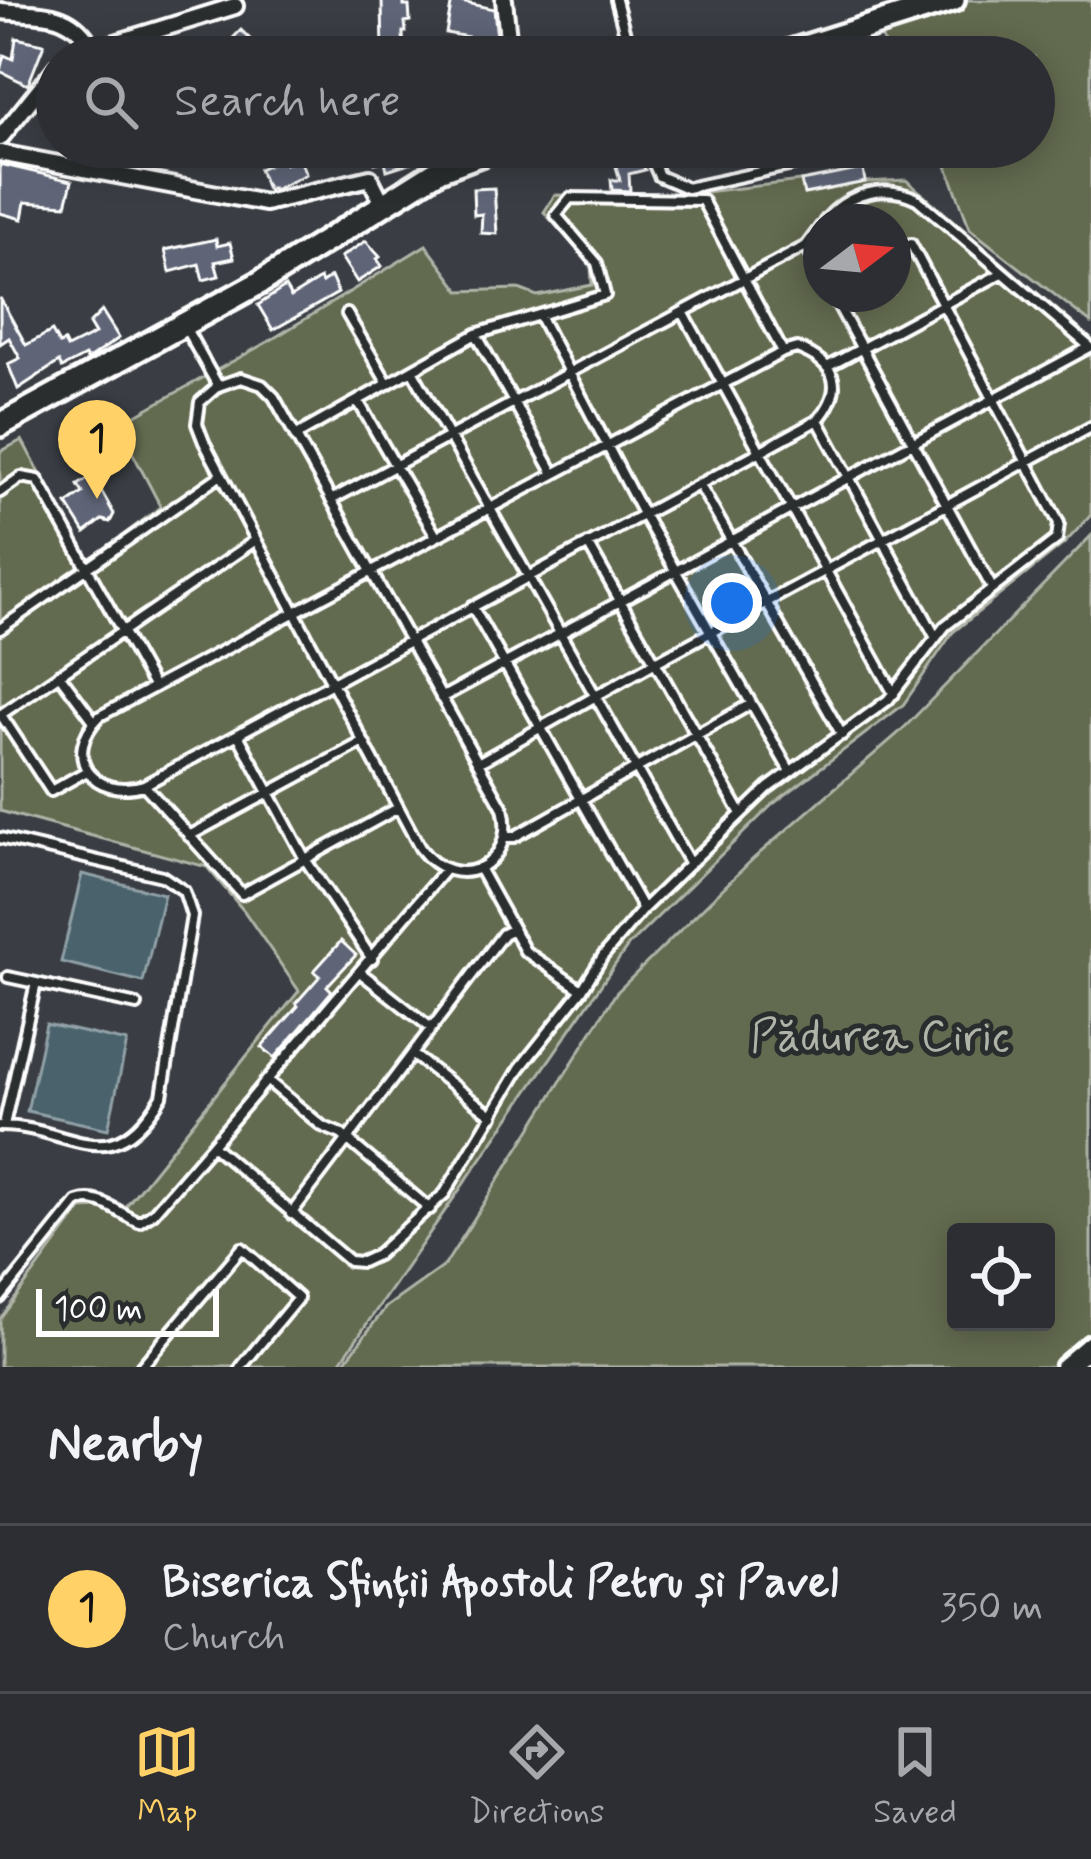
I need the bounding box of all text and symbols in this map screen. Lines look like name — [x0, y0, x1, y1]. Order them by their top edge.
search box — [36, 36, 1055, 168]
icon: search — [78, 69, 144, 135]
text: Search here — [174, 73, 401, 132]
north arrow — [803, 204, 911, 312]
pin: 1 — [58, 400, 136, 499]
your location — [702, 573, 762, 633]
park label: Pădurea Ciric — [750, 1008, 1010, 1067]
map controls — [947, 1223, 1055, 1331]
button: locate — [947, 1223, 1055, 1331]
scale bar — [36, 1283, 219, 1336]
text: 100 m — [54, 1288, 143, 1332]
text: Nearby — [48, 1412, 203, 1478]
text: Biserica Sfinții Apostoli Petru și Pavel — [162, 1554, 838, 1613]
text: 1 — [78, 1583, 96, 1634]
text: 350 m — [940, 1583, 1043, 1634]
text: Church — [162, 1613, 285, 1664]
tab: Map — [134, 1719, 200, 1835]
tab: Directions — [469, 1719, 605, 1835]
tab: Saved — [873, 1719, 957, 1835]

